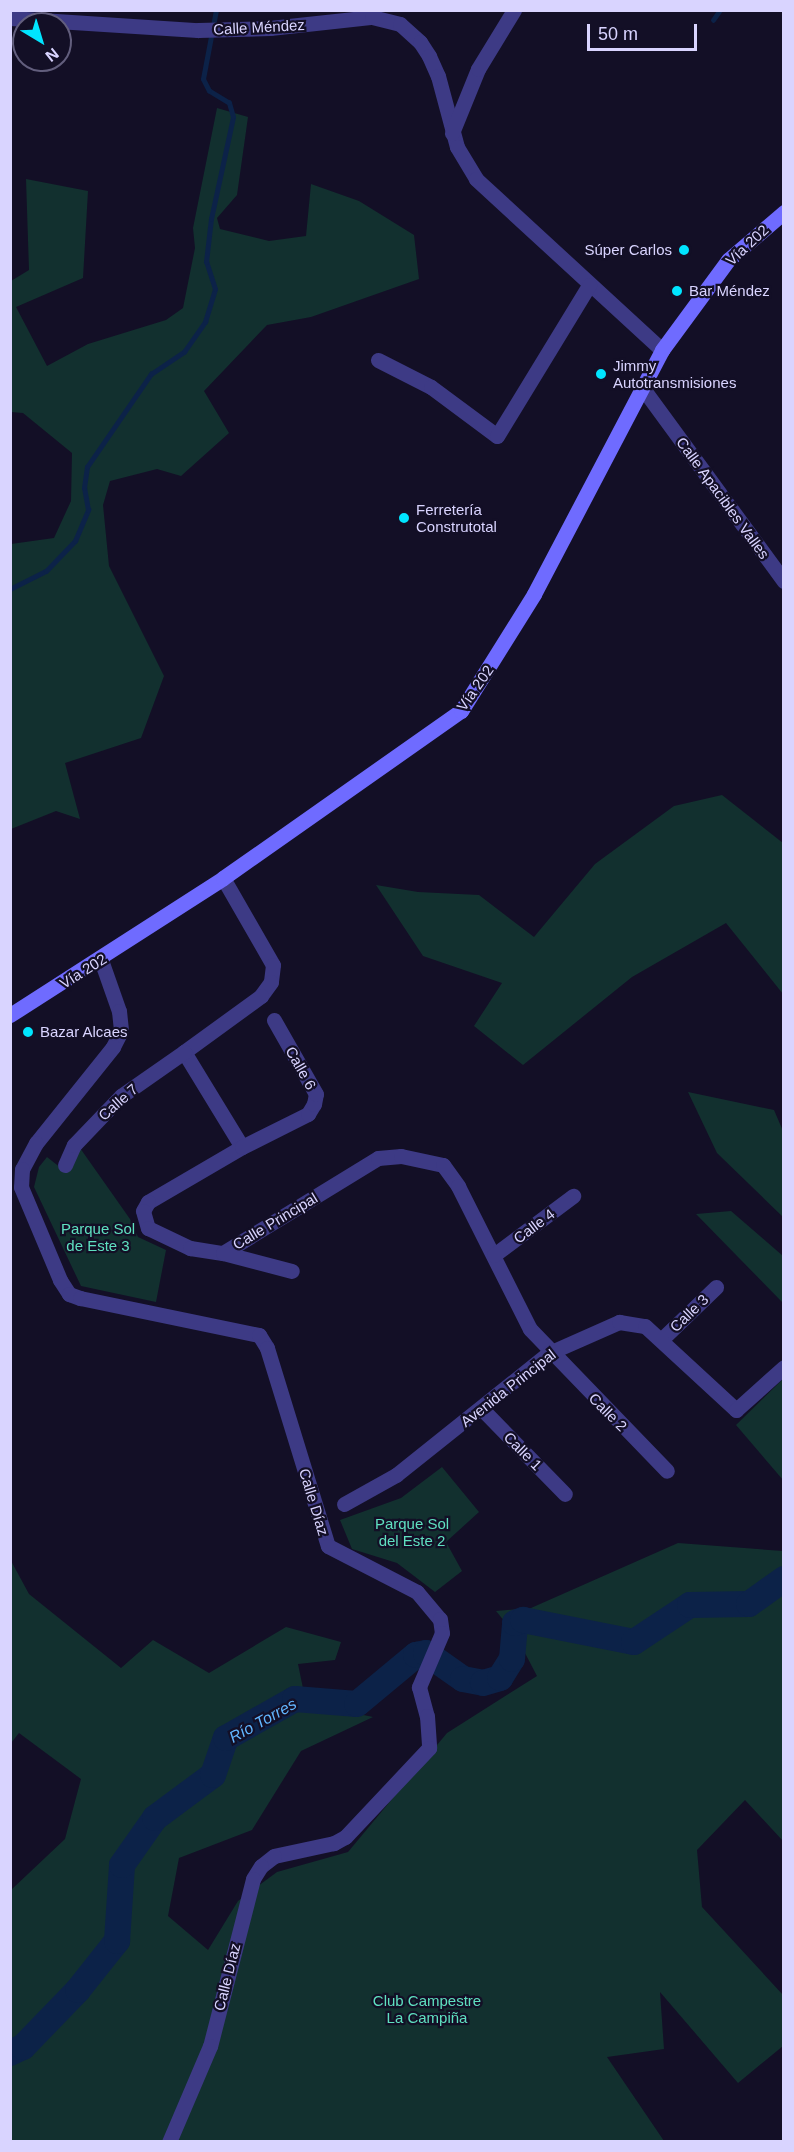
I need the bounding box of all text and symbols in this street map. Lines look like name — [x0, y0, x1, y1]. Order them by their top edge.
north arrow — [12, 12, 72, 72]
scale bar — [590, 12, 700, 50]
street label: Calle Méndez — [213, 16, 305, 38]
text: 50 m — [598, 24, 638, 44]
text: N — [42, 45, 62, 65]
street label: Vía 202 — [722, 221, 772, 269]
place label: Súper Carlos — [584, 241, 672, 259]
marker: Súper Carlos — [677, 243, 691, 257]
place label: Bar Méndez — [689, 282, 770, 300]
marker: Bar Méndez — [670, 284, 684, 298]
place label: Jimmy Autotransmisiones — [613, 356, 736, 391]
marker: Jimmy Autotransmisiones — [594, 367, 608, 381]
street label: Calle Apacibles Valles — [672, 433, 774, 563]
place label: Ferretería Construtotal — [416, 500, 497, 535]
marker: Ferretería Construtotal — [397, 511, 411, 525]
street label: Vía 202 — [453, 662, 497, 714]
street label: Vía 202 — [56, 950, 110, 992]
place label: Bazar Alcaes — [40, 1023, 128, 1041]
marker: Bazar Alcaes — [21, 1025, 35, 1039]
street label: Calle 6 — [282, 1043, 320, 1093]
street label: Calle 7 — [94, 1080, 142, 1124]
street label: Calle Principal — [229, 1189, 321, 1253]
street label: Calle 4 — [510, 1205, 558, 1247]
park label: Parque Sol de Este 3 — [61, 1219, 135, 1254]
street label: Calle 3 — [666, 1290, 712, 1336]
street label: Avenida Principal — [457, 1345, 559, 1431]
street label: Calle 2 — [585, 1389, 631, 1435]
street label: Calle 1 — [500, 1428, 546, 1474]
street label: Calle Díaz — [295, 1466, 333, 1538]
park label: Parque Sol del Este 2 — [375, 1514, 449, 1549]
water label: Río Torres — [226, 1695, 300, 1747]
street label: Calle Díaz — [210, 1941, 244, 2013]
park label: Club Campestre La Campiña — [373, 1991, 481, 2026]

